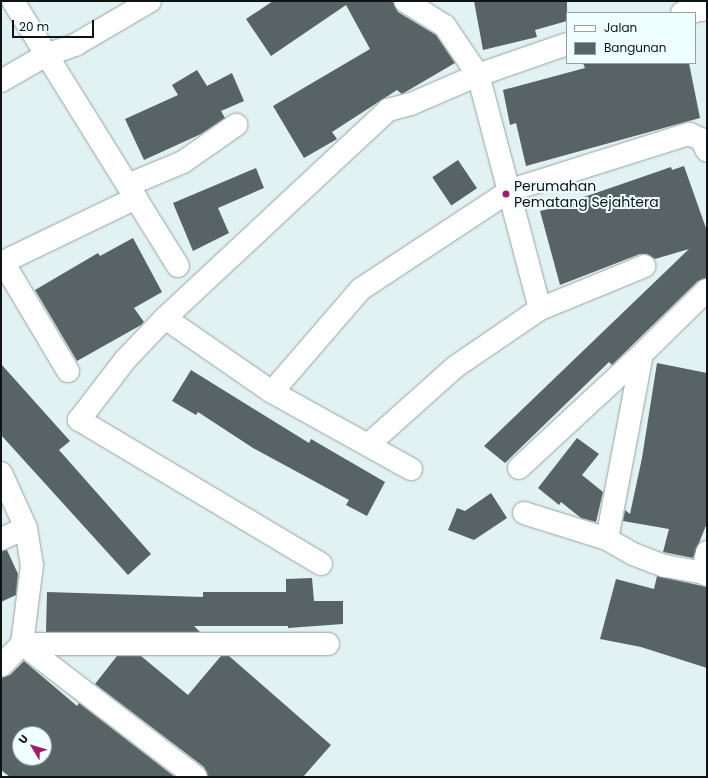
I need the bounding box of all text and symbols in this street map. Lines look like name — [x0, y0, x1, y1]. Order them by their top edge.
scale bar — [14, 12, 96, 38]
legend — [566, 12, 696, 64]
text: 20 m — [19, 18, 49, 35]
text: Jalan — [604, 19, 637, 36]
text: Bangunan — [604, 39, 666, 56]
place label: Perumahan Pematang Sejahtera — [514, 178, 659, 210]
marker: Perumahan Pematang Sejahtera — [501, 189, 511, 199]
north arrow — [12, 726, 52, 766]
text: U — [15, 731, 32, 747]

